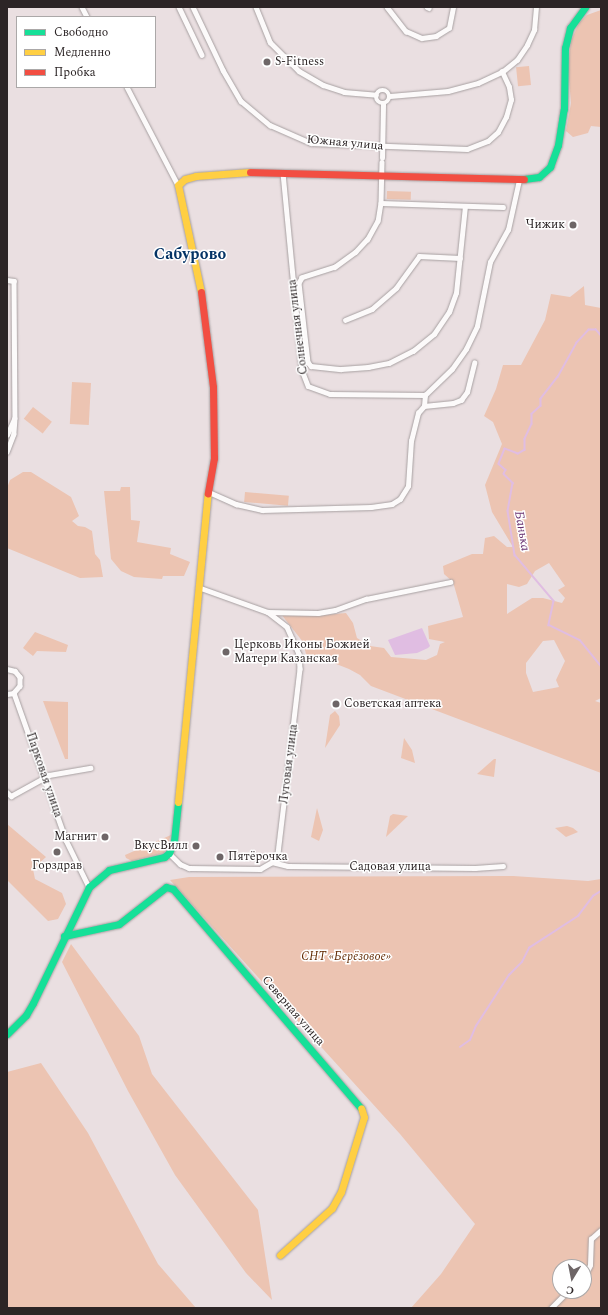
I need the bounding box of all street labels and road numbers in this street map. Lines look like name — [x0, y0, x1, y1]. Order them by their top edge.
street label: Южная улица — [306, 132, 384, 154]
street label: Солнечная улица — [285, 279, 311, 375]
street label: Луговая улица — [277, 723, 301, 805]
street label: Парковая улица — [23, 731, 65, 819]
street label: Садовая улица — [349, 860, 431, 874]
street label: Северная улица — [259, 973, 327, 1049]

